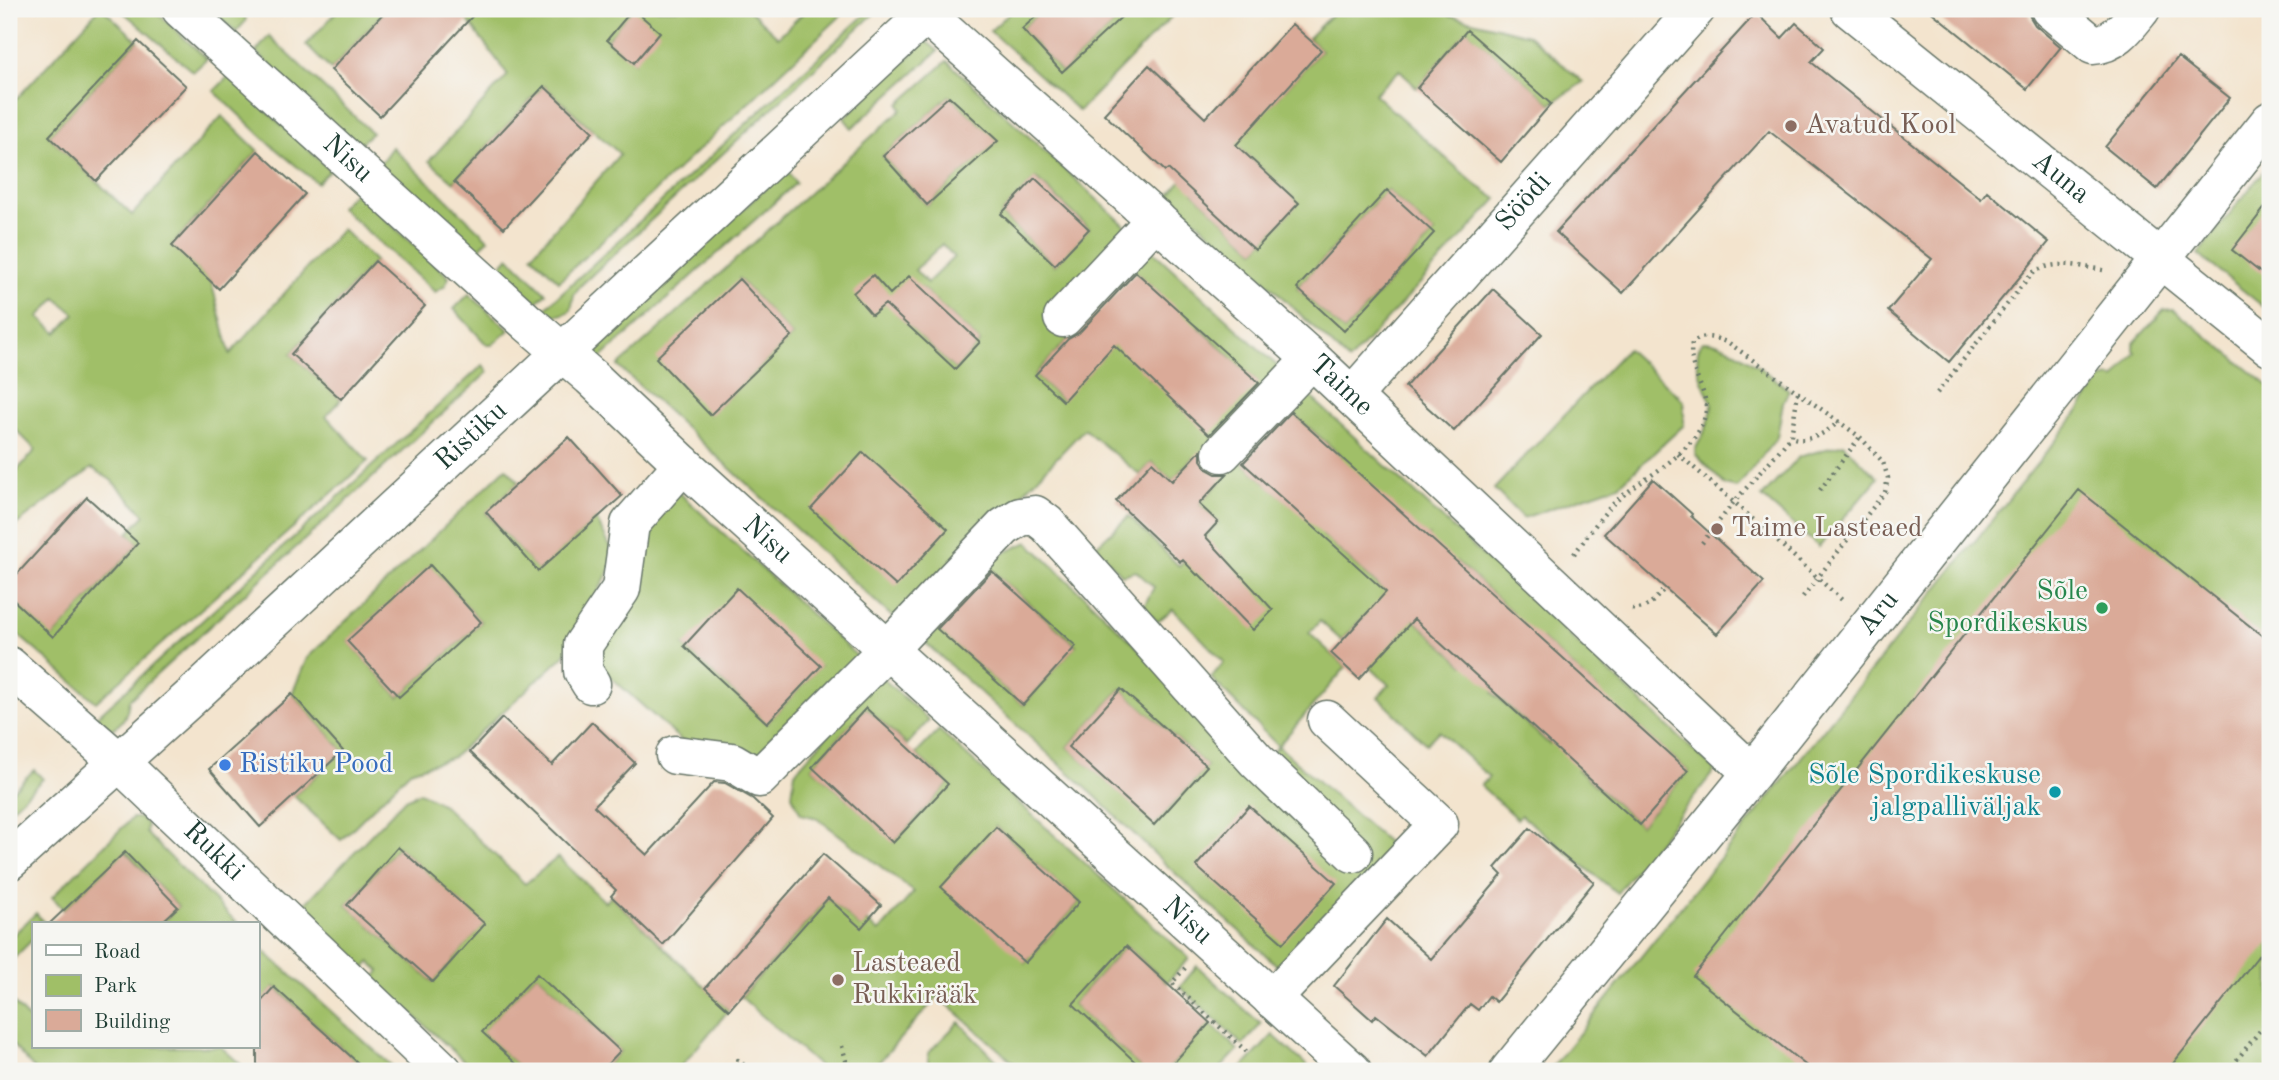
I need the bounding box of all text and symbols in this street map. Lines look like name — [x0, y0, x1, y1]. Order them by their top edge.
place label: Avatud Kool — [1805, 112, 1956, 140]
marker: Avatud Kool — [1783, 118, 1799, 134]
street label: Nisu — [317, 130, 377, 189]
street label: Auna — [2026, 147, 2095, 210]
street label: Söödi — [1491, 168, 1557, 237]
street label: Taime — [1304, 350, 1378, 422]
street label: Ristiku — [430, 397, 513, 476]
street label: Nisu — [737, 511, 797, 570]
place label: Taime Lasteaed — [1731, 515, 1923, 543]
marker: Taime Lasteaed — [1709, 521, 1725, 537]
place label: Sõle Spordikeskus — [1927, 578, 2088, 638]
street label: Aru — [1853, 586, 1904, 641]
marker: Sõle Spordikeskus — [2094, 600, 2110, 616]
place label: Ristiku Pood — [239, 751, 393, 779]
marker: Ristiku Pood — [217, 757, 233, 773]
place label: Sõle Spordikeskuse jalgpalliväljak — [1808, 762, 2041, 822]
marker: Sõle Spordikeskuse jalgpalliväljak — [2047, 784, 2063, 800]
street label: Rukki — [177, 817, 249, 887]
street label: Nisu — [1157, 892, 1217, 951]
legend — [32, 922, 259, 1048]
text: Road — [94, 942, 141, 963]
place label: Lasteaed Rukkirääk — [852, 950, 977, 1010]
marker: Lasteaed Rukkirääk — [830, 972, 846, 988]
text: Park — [94, 976, 137, 997]
text: Building — [94, 1012, 171, 1033]

